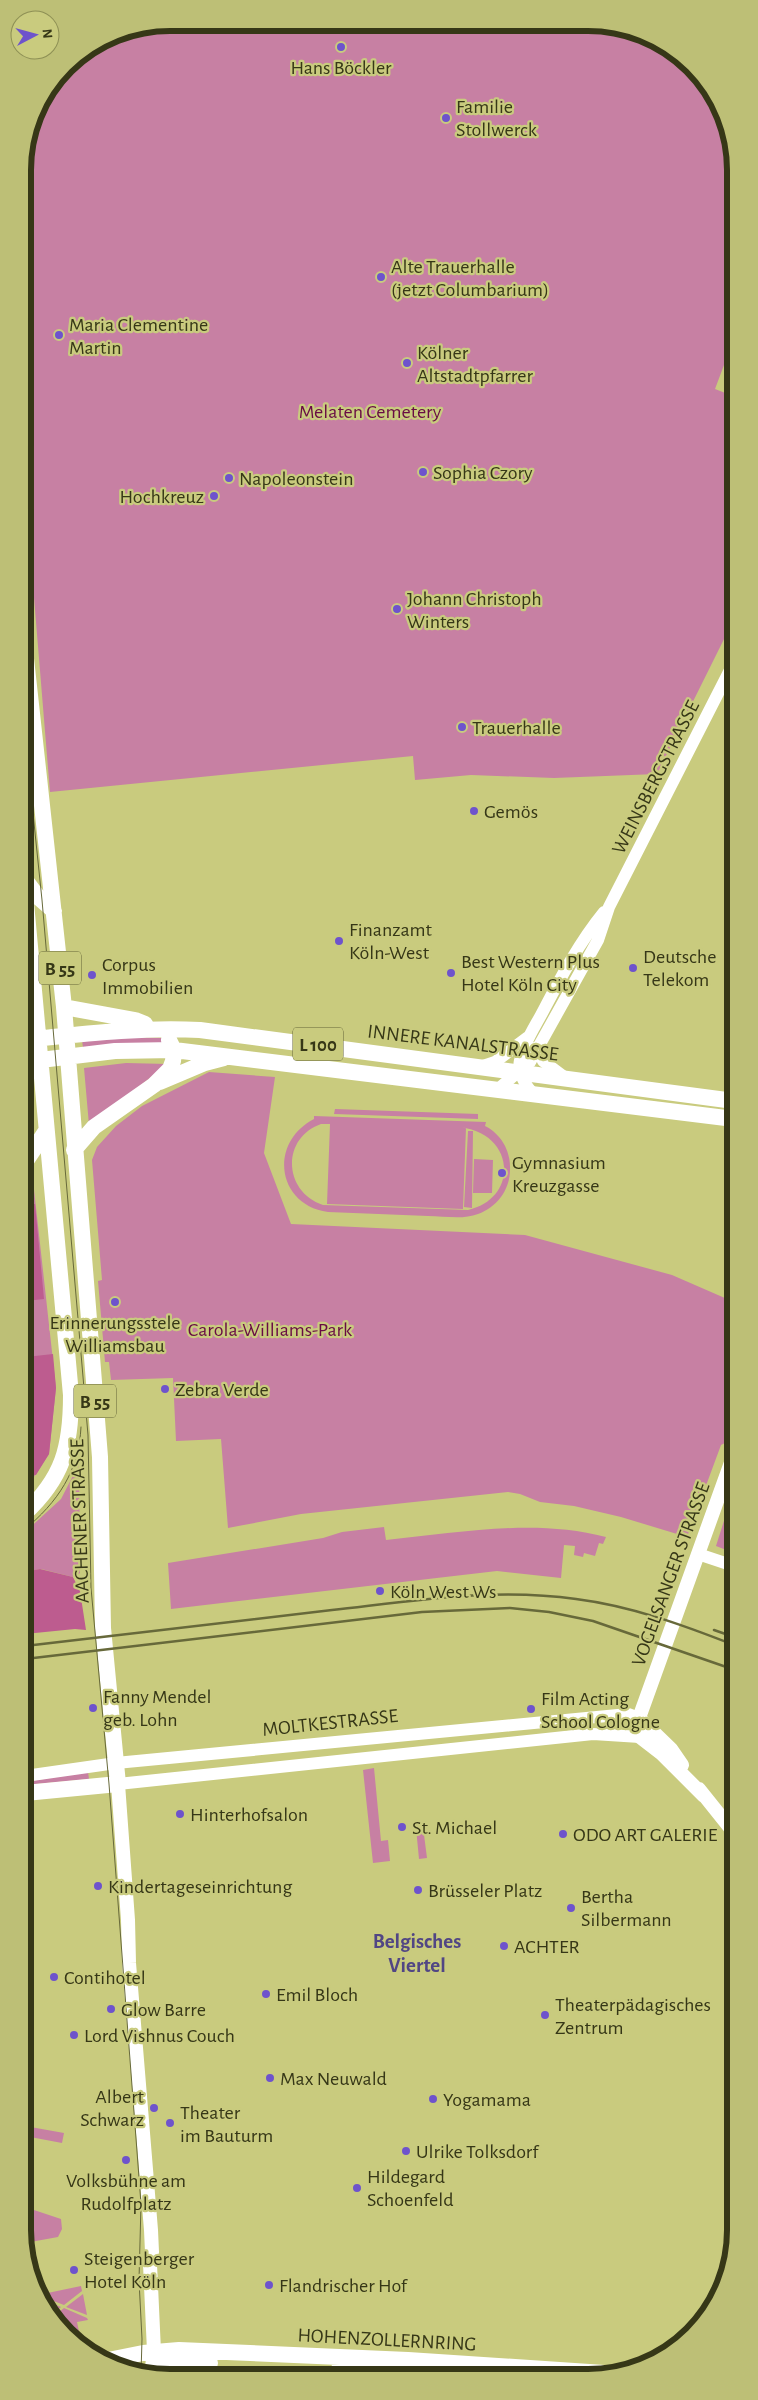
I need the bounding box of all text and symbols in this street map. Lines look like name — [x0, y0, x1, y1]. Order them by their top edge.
north arrow — [10, 10, 60, 60]
text: N — [39, 28, 54, 39]
marker: Hans Böckler — [335, 41, 347, 53]
place label: Hans Böckler — [290, 58, 392, 78]
place label: Familie Stollwerck — [456, 97, 537, 140]
marker: Familie Stollwerck — [440, 112, 452, 124]
place label: Alte Trauerhalle (jetzt Columbarium) — [391, 257, 549, 300]
marker: Alte Trauerhalle (jetzt Columbarium) — [375, 271, 387, 283]
place label: Maria Clementine Martin — [69, 315, 208, 358]
marker: Maria Clementine Martin — [53, 329, 65, 341]
place label: Kölner Altstadtpfarrer — [417, 343, 533, 386]
marker: Kölner Altstadtpfarrer — [401, 357, 413, 369]
park label: Melaten Cemetery — [299, 402, 442, 422]
place label: Sophia Czory — [433, 463, 533, 483]
marker: Sophia Czory — [417, 466, 429, 478]
place label: Napoleonstein — [239, 469, 353, 489]
marker: Napoleonstein — [223, 472, 235, 484]
place label: Hochkreuz — [120, 487, 204, 507]
marker: Hochkreuz — [208, 490, 220, 502]
place label: Johann Christoph Winters — [407, 589, 542, 632]
marker: Johann Christoph Winters — [391, 603, 403, 615]
street label: WEINSBERGSTRASSE — [609, 697, 703, 857]
place label: Trauerhalle — [472, 718, 561, 738]
marker: Trauerhalle — [456, 721, 468, 733]
place label: Gemös — [484, 802, 538, 822]
marker: Gemös — [468, 805, 480, 817]
place label: Finanzamt Köln-West — [349, 920, 432, 963]
marker: Finanzamt Köln-West — [333, 935, 345, 947]
place label: Deutsche Telekom — [643, 947, 716, 990]
road number: B 55 — [39, 951, 81, 984]
place label: Best Western Plus Hotel Köln City — [461, 952, 600, 995]
place label: Corpus Immobilien — [102, 955, 193, 998]
marker: Deutsche Telekom — [627, 962, 639, 974]
marker: Best Western Plus Hotel Köln City — [445, 967, 457, 979]
marker: Corpus Immobilien — [86, 969, 98, 981]
street label: INNERE KANALSTRASSE — [366, 1021, 560, 1065]
road number: L 100 — [293, 1028, 343, 1060]
place label: Gymnasium Kreuzgasse — [512, 1153, 606, 1196]
marker: Gymnasium Kreuzgasse — [496, 1167, 508, 1179]
marker: Erinnerungsstele Williamsbau — [109, 1296, 121, 1308]
place label: Erinnerungsstele Williamsbau — [49, 1313, 181, 1356]
park label: Carola-Williams-Park — [188, 1320, 352, 1340]
place label: Zebra Verde — [175, 1380, 269, 1400]
marker: Zebra Verde — [159, 1383, 171, 1395]
road number: B 55 — [74, 1384, 116, 1418]
street label: AACHENER STRASSE — [67, 1438, 93, 1603]
street label: VOGELSANGER STRASSE — [628, 1479, 714, 1669]
place label: Köln West Ws — [390, 1582, 496, 1602]
marker: Köln West Ws — [374, 1585, 386, 1597]
place label: Fanny Mendel geb. Lohn — [103, 1687, 211, 1730]
place label: Film Acting School Cologne — [541, 1689, 660, 1732]
marker: Fanny Mendel geb. Lohn — [87, 1702, 99, 1714]
marker: Film Acting School Cologne — [525, 1703, 537, 1715]
street label: MOLTKESTRASSE — [261, 1706, 399, 1740]
place label: Hinterhofsalon — [190, 1805, 308, 1825]
marker: Hinterhofsalon — [174, 1808, 186, 1820]
place label: St. Michael — [412, 1818, 497, 1838]
marker: St. Michael — [396, 1821, 408, 1833]
place label: ODO ART GALERIE — [573, 1825, 718, 1845]
marker: ODO ART GALERIE — [557, 1828, 569, 1840]
place label: Kindertageseinrichtung — [108, 1877, 292, 1897]
marker: Kindertageseinrichtung — [92, 1880, 104, 1892]
place label: Brüsseler Platz — [428, 1881, 542, 1901]
marker: Brüsseler Platz — [412, 1884, 424, 1896]
place label: Bertha Silbermann — [581, 1887, 672, 1930]
marker: Bertha Silbermann — [565, 1902, 577, 1914]
district label: Belgisches Viertel — [373, 1931, 461, 1976]
place label: ACHTER — [514, 1937, 580, 1957]
marker: ACHTER — [498, 1940, 510, 1952]
place label: Contihotel — [64, 1968, 146, 1988]
marker: Contihotel — [48, 1971, 60, 1983]
place label: Emil Bloch — [276, 1985, 358, 2005]
marker: Emil Bloch — [260, 1988, 272, 2000]
place label: Theaterpädagisches Zentrum — [555, 1995, 711, 2038]
place label: Glow Barre — [121, 2000, 206, 2020]
marker: Glow Barre — [105, 2003, 117, 2015]
marker: Theaterpädagisches Zentrum — [539, 2009, 551, 2021]
place label: Lord Vishnus Couch — [84, 2026, 235, 2046]
marker: Lord Vishnus Couch — [68, 2029, 80, 2041]
place label: Max Neuwald — [280, 2069, 387, 2089]
marker: Max Neuwald — [264, 2072, 276, 2084]
place label: Albert Schwarz — [80, 2087, 145, 2130]
place label: Yogamama — [443, 2090, 531, 2110]
marker: Yogamama — [427, 2093, 439, 2105]
marker: Albert Schwarz — [148, 2102, 160, 2114]
place label: Theater im Bauturm — [180, 2103, 273, 2146]
marker: Theater im Bauturm — [164, 2117, 176, 2129]
place label: Ulrike Tolksdorf — [416, 2142, 539, 2162]
marker: Ulrike Tolksdorf — [400, 2145, 412, 2157]
marker: Volksbühne am Rudolfplatz — [120, 2154, 132, 2166]
place label: Hildegard Schoenfeld — [367, 2167, 454, 2210]
place label: Volksbühne am Rudolfplatz — [66, 2171, 186, 2214]
marker: Hildegard Schoenfeld — [351, 2182, 363, 2194]
place label: Steigenberger Hotel Köln — [84, 2249, 195, 2292]
marker: Steigenberger Hotel Köln — [68, 2264, 80, 2276]
place label: Flandrischer Hof — [279, 2276, 408, 2296]
marker: Flandrischer Hof — [263, 2279, 275, 2291]
street label: HOHENZOLLERNRING — [297, 2325, 477, 2355]

